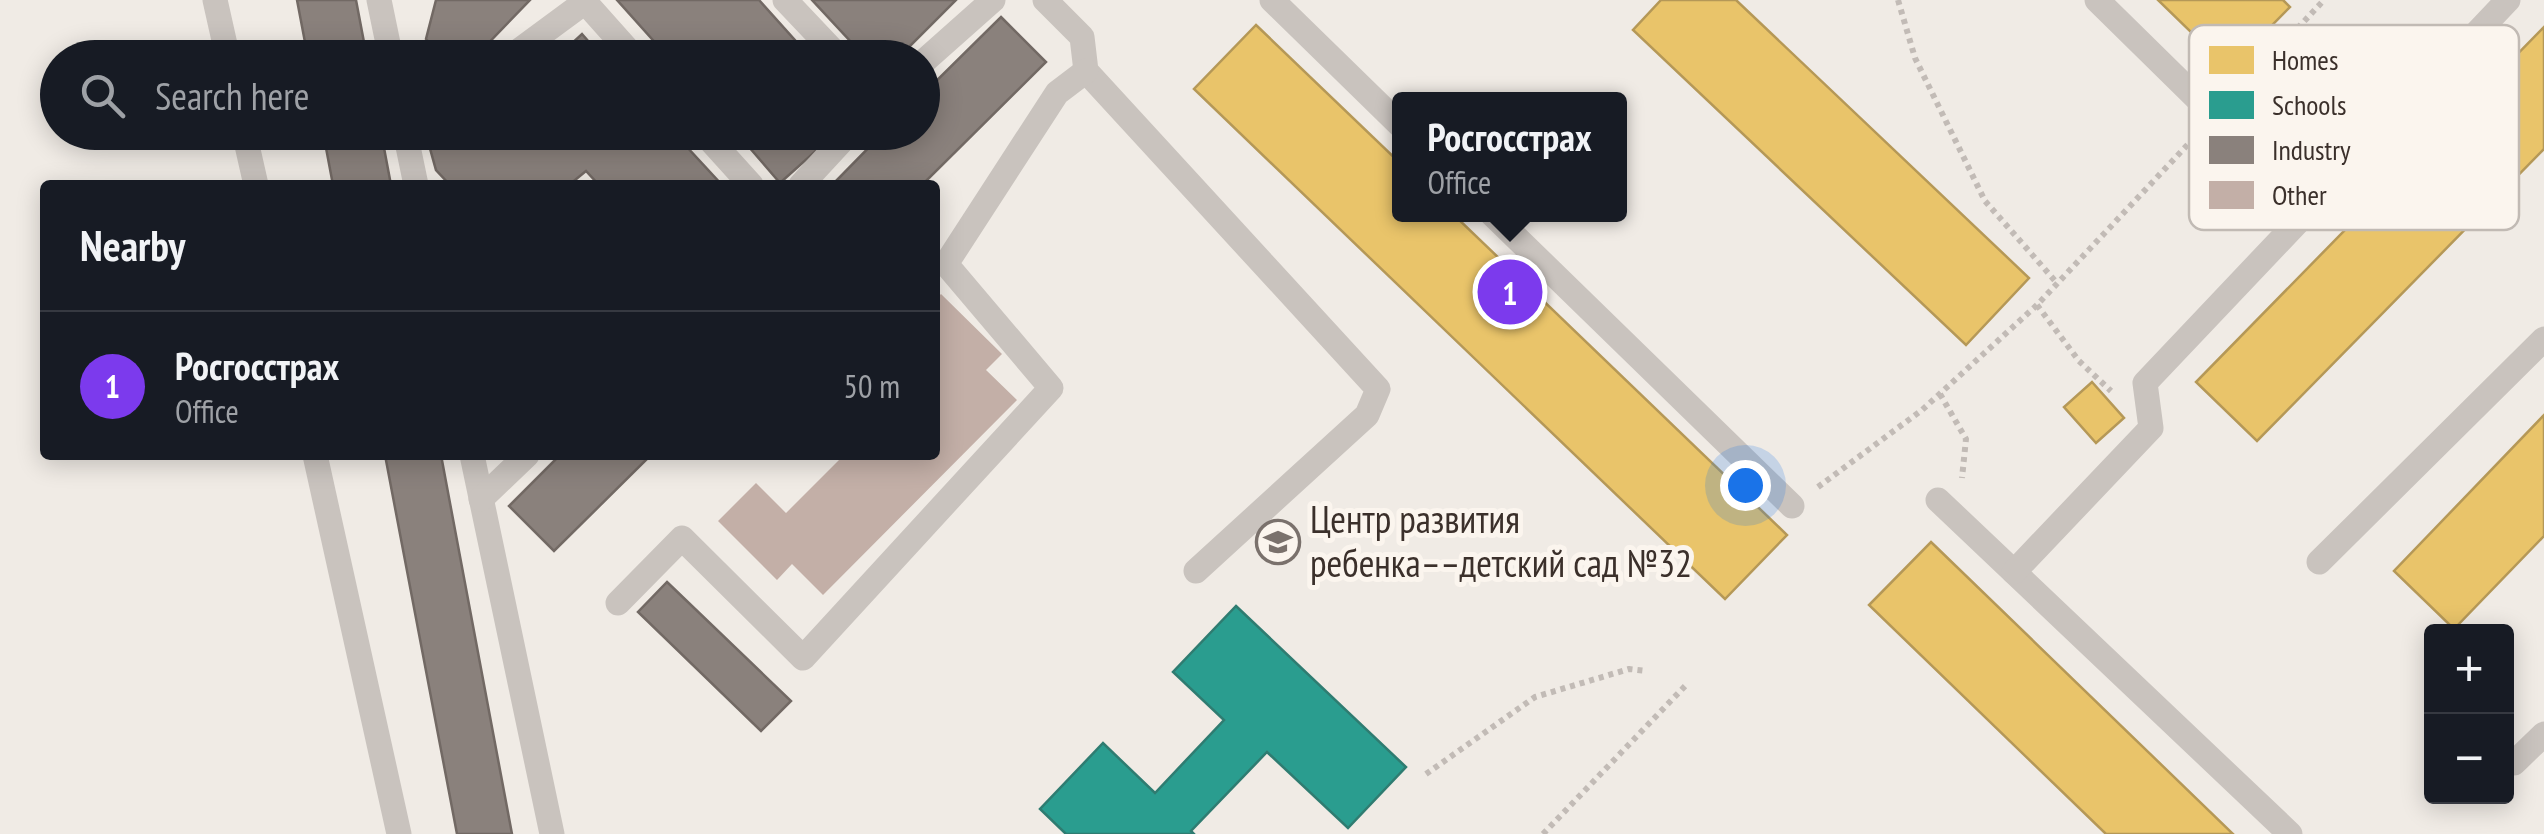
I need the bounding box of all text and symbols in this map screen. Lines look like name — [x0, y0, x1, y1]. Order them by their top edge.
legend — [2189, 25, 2519, 230]
search box — [40, 40, 940, 150]
text: Homes — [2272, 41, 2338, 78]
icon: search — [75, 68, 130, 123]
text: Search here — [155, 71, 309, 120]
text: Schools — [2272, 86, 2346, 123]
popup — [1392, 92, 1627, 222]
text: Росгосстрах — [1427, 112, 1592, 161]
text: Industry — [2272, 131, 2351, 168]
text: Office — [1427, 161, 1491, 203]
text: Other — [2272, 176, 2327, 213]
text: Nearby — [80, 218, 185, 273]
pin: 1 — [1478, 254, 1542, 330]
text: Росгосстрах — [175, 341, 339, 390]
text: 1 — [105, 365, 120, 407]
text: 50 m — [844, 365, 900, 407]
text: Office — [175, 390, 239, 432]
your location — [1720, 460, 1771, 511]
place label: Центр развития ребенка––детский сад №32 — [1310, 494, 1692, 587]
school or university icon: Центр развития ребенка––детский сад №32 — [1255, 519, 1301, 565]
map controls — [2424, 624, 2514, 804]
button: + — [2424, 624, 2514, 714]
button: − — [2424, 714, 2514, 804]

